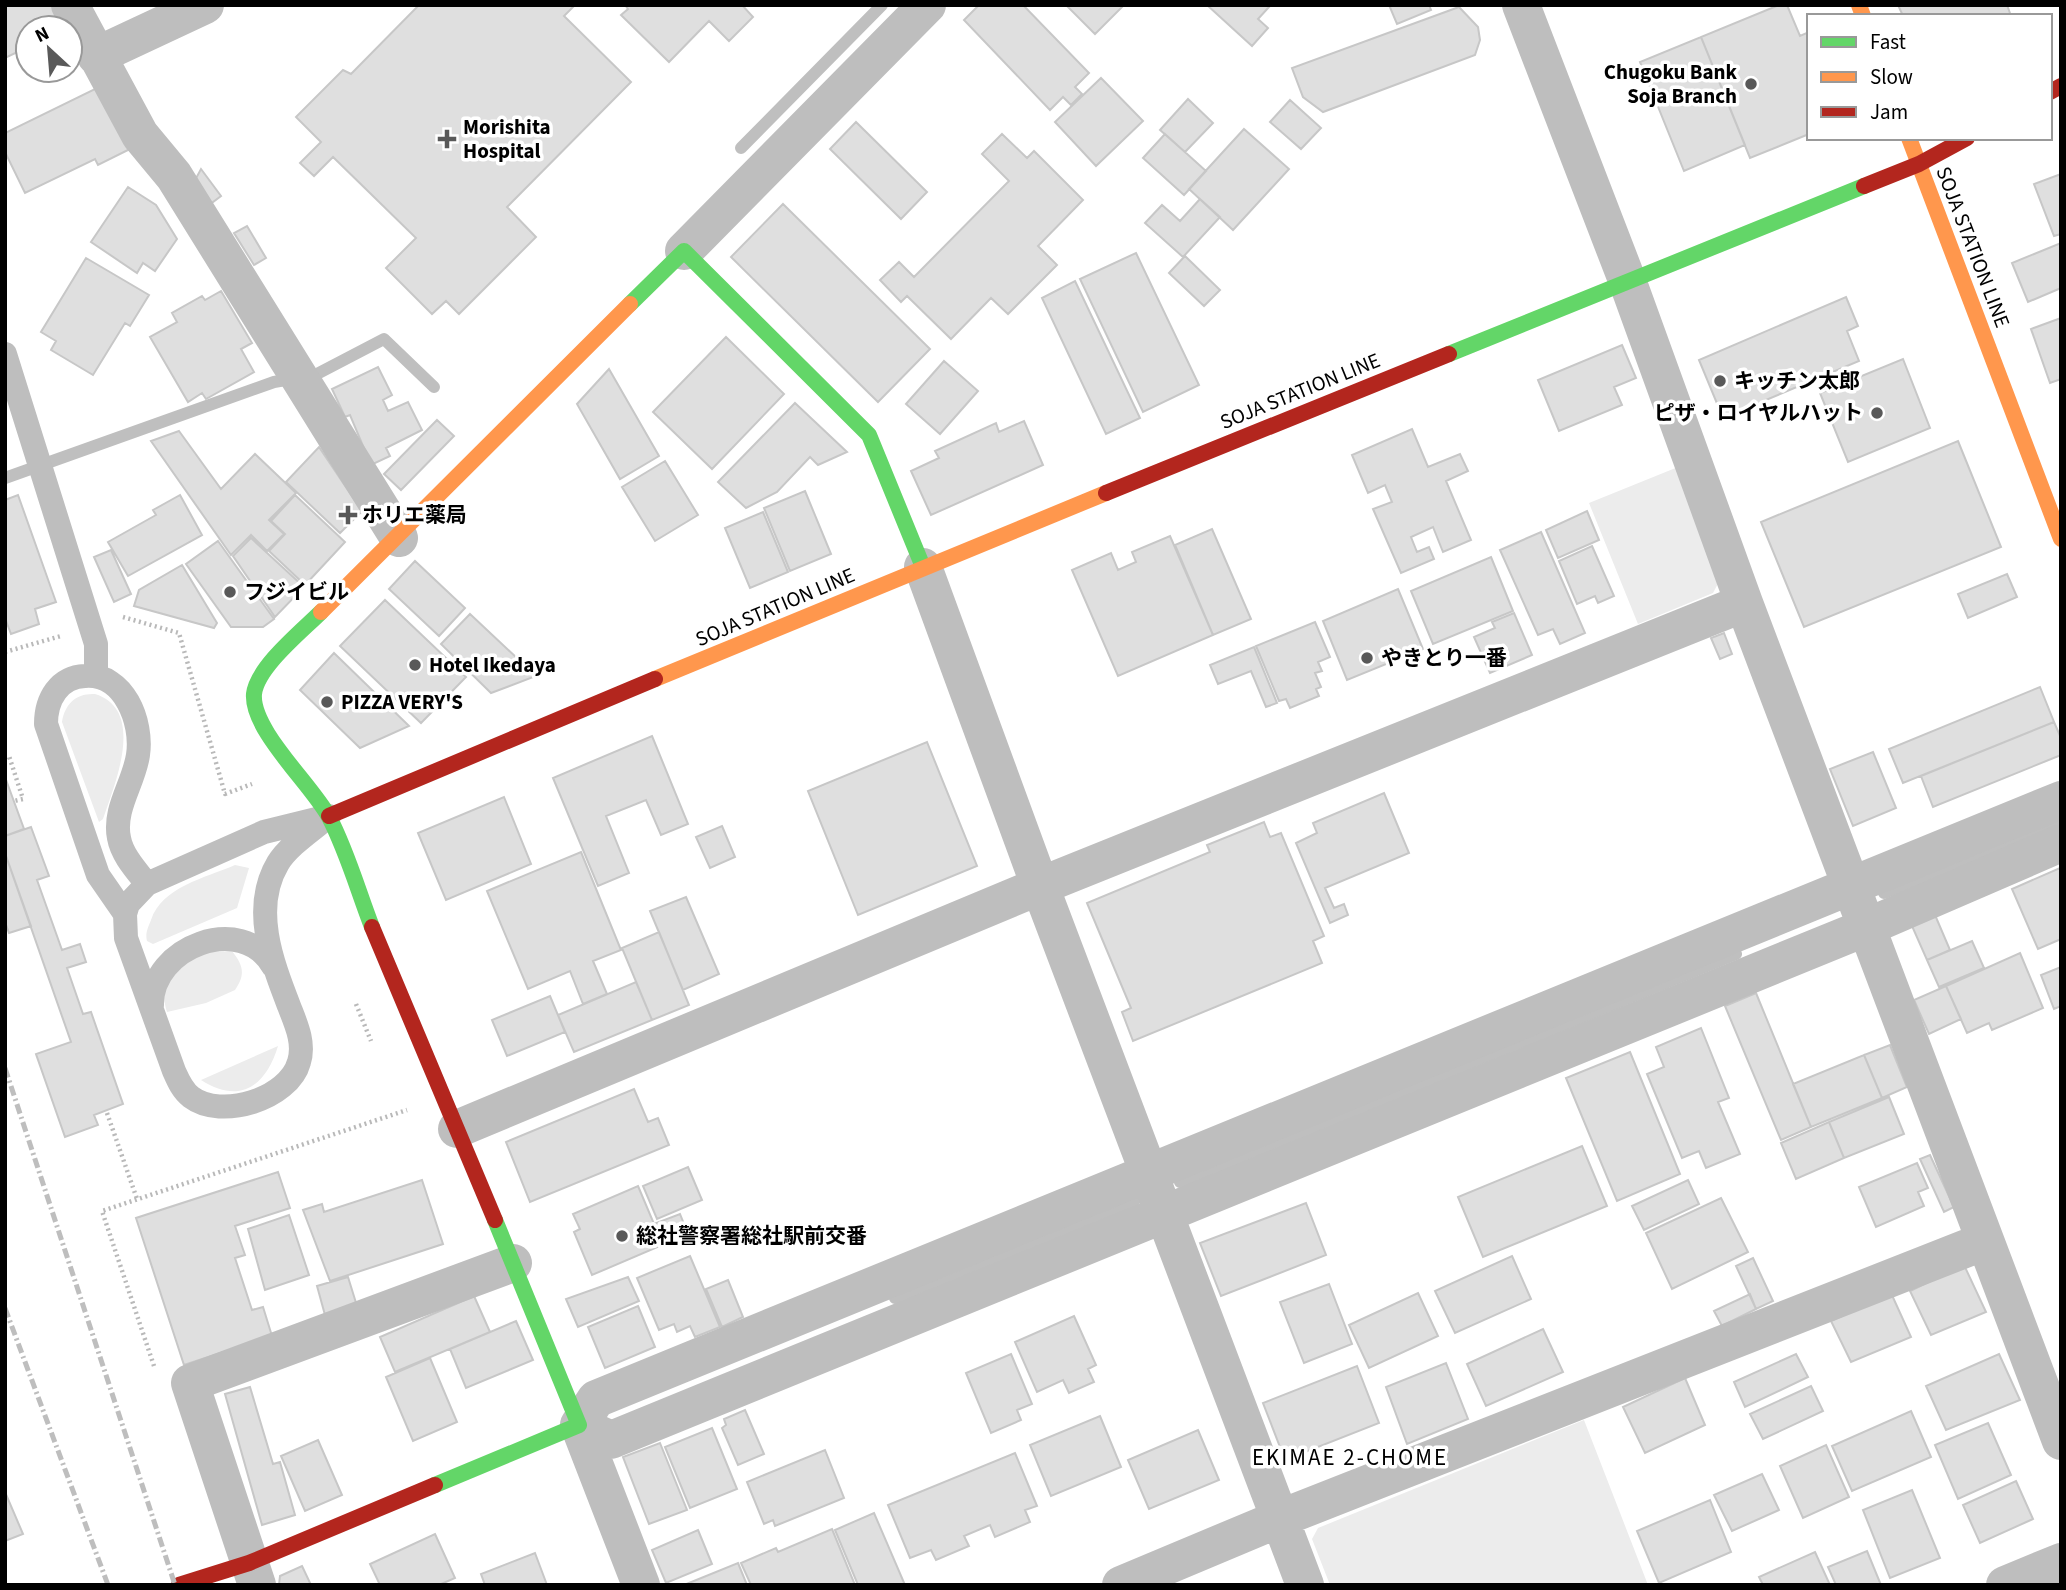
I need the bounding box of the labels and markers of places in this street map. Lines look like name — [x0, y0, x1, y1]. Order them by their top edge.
place label: Chugoku Bank Soja Branch — [1604, 57, 1737, 111]
marker: Chugoku Bank Soja Branch — [1743, 76, 1759, 92]
place label: Morishita Hospital — [463, 112, 551, 166]
marker: Morishita Hospital — [437, 129, 457, 149]
place label: キッチン太郎 — [1734, 366, 1860, 396]
marker: キッチン太郎 — [1712, 373, 1728, 389]
place label: ピザ・ロイヤルハット — [1654, 398, 1863, 428]
marker: ピザ・ロイヤルハット — [1869, 405, 1885, 421]
place label: ホリエ薬局 — [362, 500, 467, 530]
marker: ホリエ薬局 — [340, 507, 356, 523]
place label: フジイビル — [244, 577, 349, 607]
marker: フジイビル — [222, 584, 238, 600]
place label: やきとり一番 — [1381, 643, 1507, 673]
place label: Hotel Ikedaya — [429, 650, 556, 680]
marker: やきとり一番 — [1359, 650, 1375, 666]
marker: Hotel Ikedaya — [407, 657, 423, 673]
place label: PIZZA VERY'S — [341, 687, 463, 717]
marker: PIZZA VERY'S — [319, 694, 335, 710]
place label: 総社警察署総社駅前交番 — [636, 1221, 867, 1251]
marker: 総社警察署総社駅前交番 — [614, 1228, 630, 1244]

